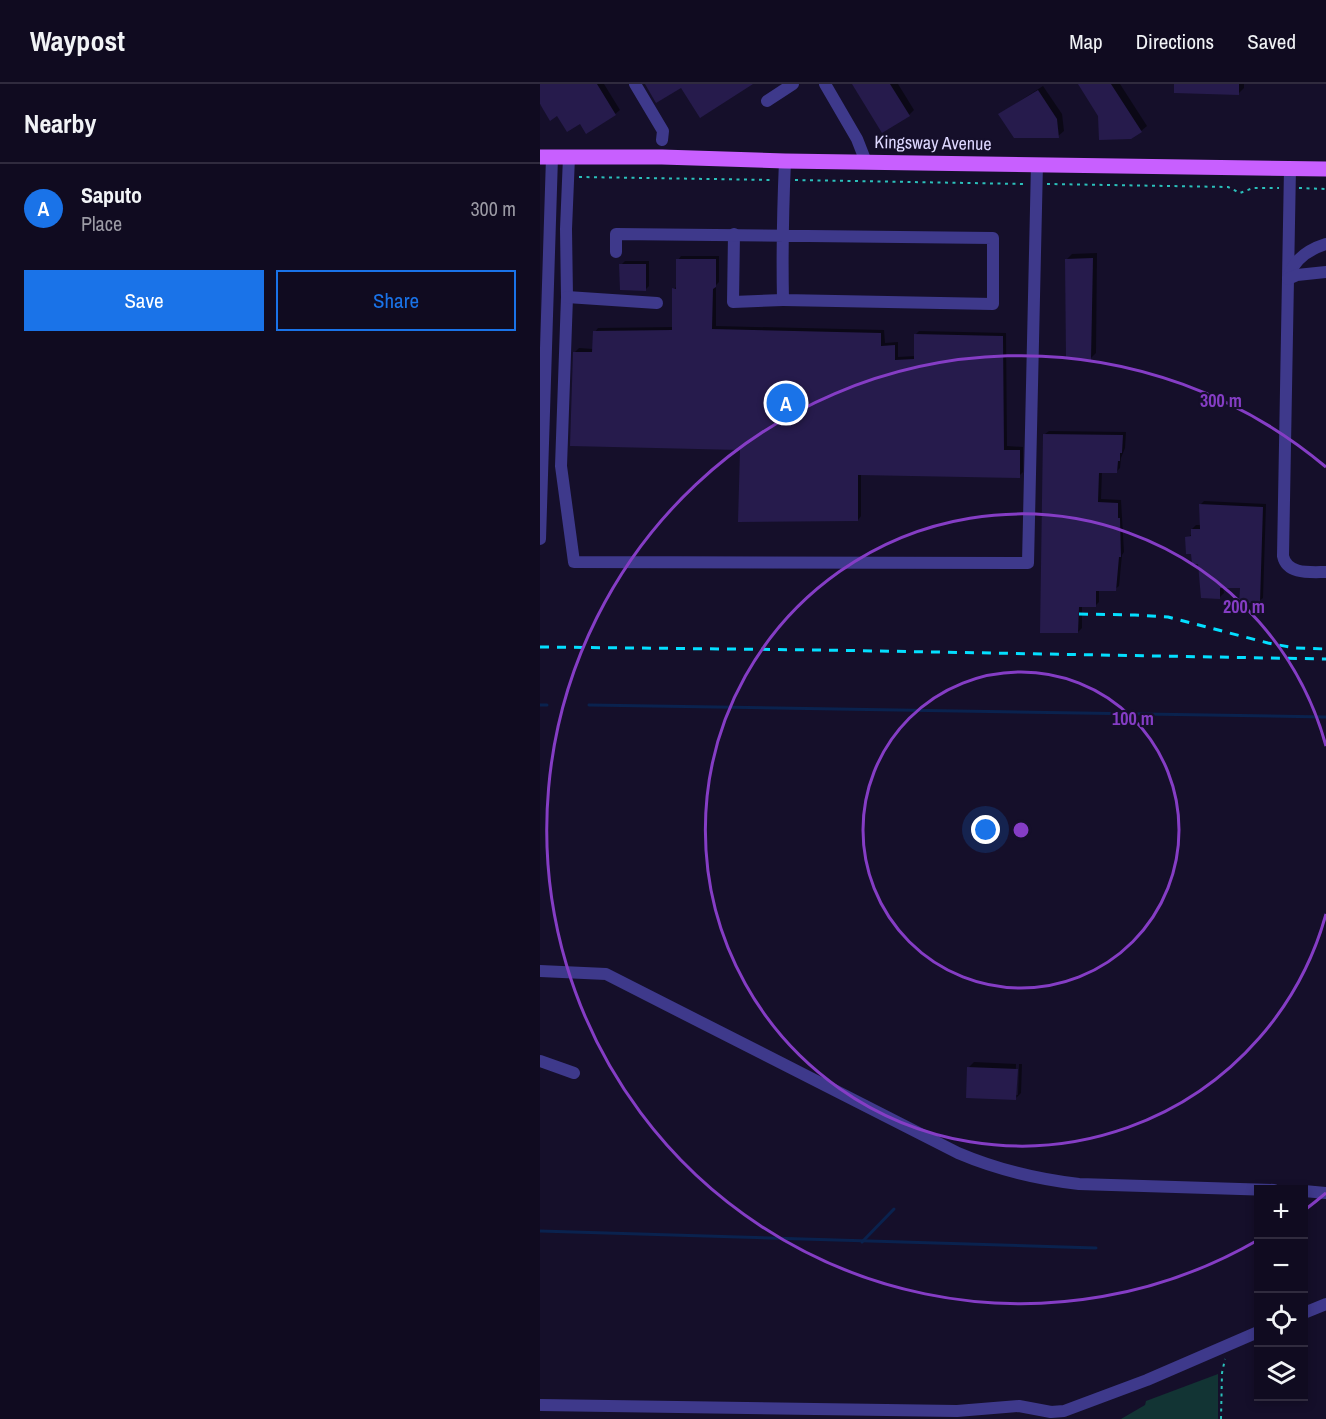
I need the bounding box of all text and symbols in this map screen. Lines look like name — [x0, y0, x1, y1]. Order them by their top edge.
text: Waypost — [30, 22, 125, 60]
text: Map — [1069, 27, 1103, 56]
text: Directions — [1136, 27, 1214, 56]
text: Saved — [1247, 27, 1296, 56]
text: Nearby — [24, 106, 96, 141]
street label: Kingsway Avenue — [874, 129, 992, 156]
text: Saputo — [81, 180, 142, 210]
text: A — [38, 195, 49, 222]
text: 300 m — [470, 195, 516, 222]
text: Place — [81, 210, 122, 237]
button: Save — [24, 270, 264, 331]
button: Share — [276, 270, 516, 331]
pin: A — [766, 380, 806, 426]
text: 300 m — [1200, 388, 1242, 413]
text: 200 m — [1223, 594, 1265, 619]
text: 100 m — [1112, 706, 1154, 731]
your location — [971, 815, 1000, 844]
centre of rings — [1011, 820, 1031, 840]
map controls — [1254, 1185, 1308, 1401]
button: + — [1254, 1185, 1308, 1239]
button: − — [1254, 1239, 1308, 1293]
button: locate — [1254, 1293, 1308, 1347]
button: layers — [1254, 1347, 1308, 1401]

